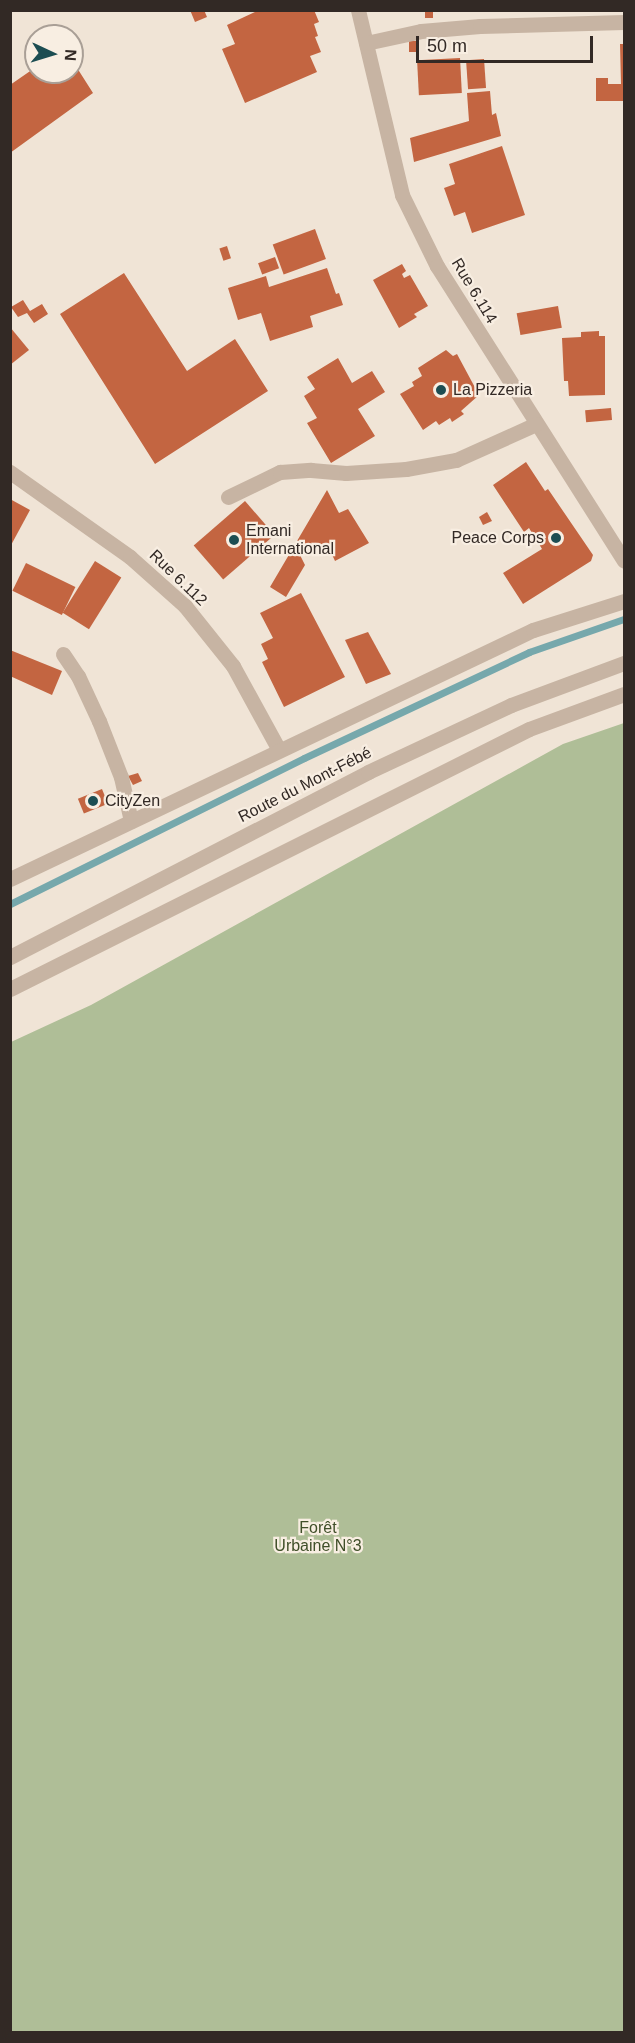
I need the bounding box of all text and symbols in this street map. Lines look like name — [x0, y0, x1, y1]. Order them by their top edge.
north arrow — [24, 24, 84, 84]
scale bar — [419, 24, 596, 62]
text: 50 m — [427, 36, 467, 56]
text: N — [62, 49, 79, 62]
street label: Rue 6.114 — [447, 255, 501, 327]
place label: La Pizzeria — [453, 380, 532, 400]
marker: La Pizzeria — [434, 383, 448, 397]
place label: Emani International — [246, 521, 334, 559]
place label: Peace Corps — [452, 528, 544, 548]
marker: Peace Corps — [549, 531, 563, 545]
marker: Emani International — [227, 533, 241, 547]
street label: Rue 6.112 — [145, 546, 211, 610]
street label: Route du Mont-Fébé — [235, 743, 375, 827]
place label: CityZen — [105, 791, 160, 811]
marker: CityZen — [86, 794, 100, 808]
park label: Forêt Urbaine N°3 — [274, 1518, 362, 1556]

